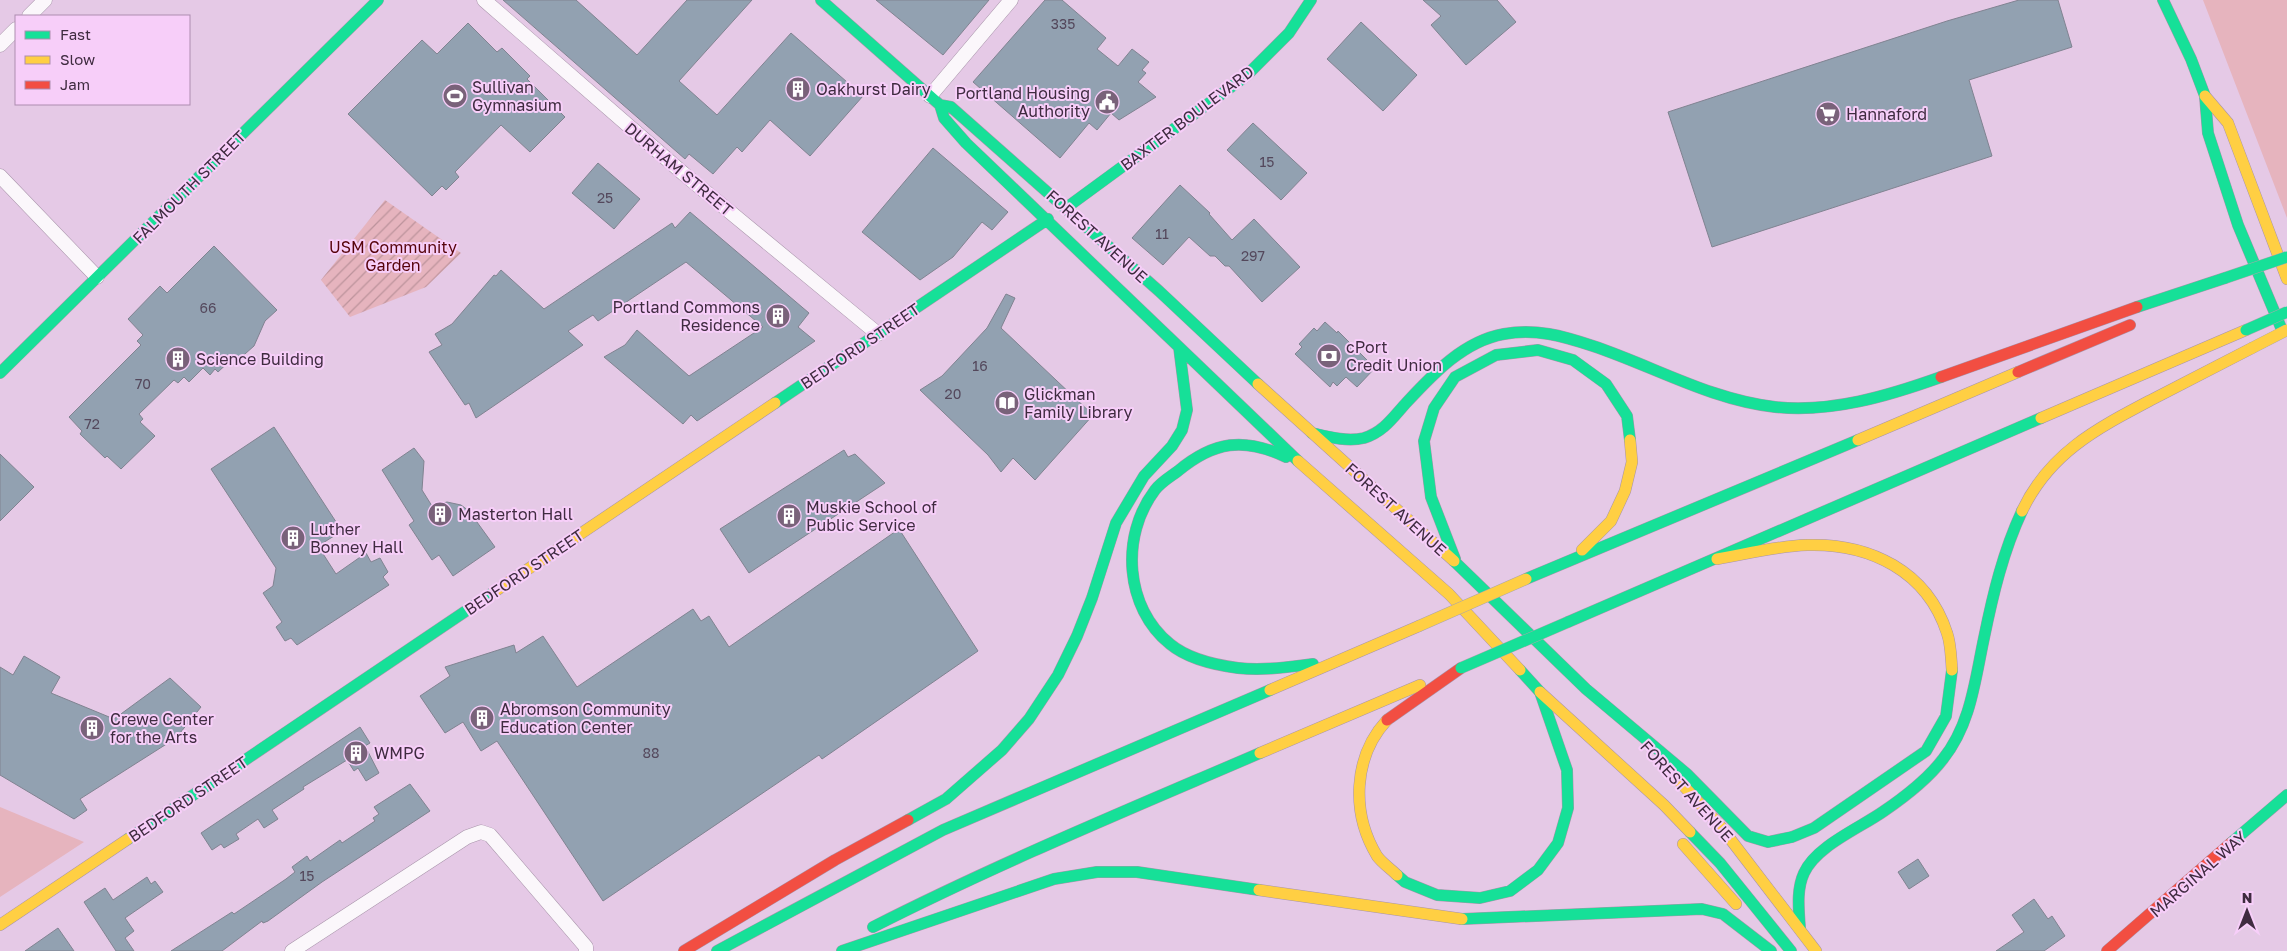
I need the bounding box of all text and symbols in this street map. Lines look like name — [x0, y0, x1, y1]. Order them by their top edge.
legend — [15, 15, 190, 105]
house number: 335 — [1051, 15, 1075, 32]
text: Fast — [60, 25, 91, 43]
text: Slow — [60, 50, 95, 68]
street label: BAXTER BOULEVARD — [1116, 61, 1258, 175]
text: Jam — [60, 75, 90, 93]
building icon: Oakhurst Dairy — [785, 76, 811, 102]
place label: Sullivan Gymnasium — [472, 77, 562, 115]
place label: Oakhurst Dairy — [816, 79, 931, 99]
sports icon: Sullivan Gymnasium — [442, 83, 468, 109]
place label: Portland Housing Authority — [955, 83, 1090, 121]
public building icon: Portland Housing Authority — [1094, 89, 1120, 115]
supermarket icon: Hannaford — [1815, 101, 1841, 127]
place label: Hannaford — [1846, 104, 1927, 124]
street label: DURHAM STREET — [621, 118, 737, 220]
street label: FALMOUTH STREET — [128, 126, 250, 248]
house number: 15 — [1260, 153, 1274, 170]
street label: FOREST AVENUE — [1042, 185, 1152, 287]
house number: 25 — [597, 189, 613, 206]
house number: 11 — [1155, 225, 1169, 242]
park label: USM Community Garden — [329, 237, 457, 275]
house number: 297 — [1241, 247, 1265, 264]
place label: Portland Commons Residence — [613, 297, 760, 335]
house number: 66 — [200, 299, 216, 316]
street label: BEDFORD STREET — [797, 299, 923, 393]
building icon: Portland Commons Residence — [765, 303, 791, 329]
place label: cPort Credit Union — [1346, 337, 1442, 375]
bank icon: cPort Credit Union — [1316, 343, 1342, 369]
building icon: Science Building — [165, 346, 191, 372]
place label: Science Building — [196, 349, 324, 369]
house number: 16 — [972, 357, 988, 374]
house number: 70 — [135, 375, 151, 392]
place label: Glickman Family Library — [1024, 384, 1133, 422]
house number: 20 — [945, 385, 961, 402]
library icon: Glickman Family Library — [994, 390, 1020, 416]
house number: 72 — [84, 415, 100, 432]
street label: FOREST AVENUE — [1341, 458, 1451, 560]
place label: Muskie School of Public Service — [806, 497, 937, 535]
building icon: Masterton Hall — [427, 501, 453, 527]
building icon: Muskie School of Public Service — [776, 503, 802, 529]
place label: Masterton Hall — [458, 504, 573, 524]
place label: Luther Bonney Hall — [310, 519, 403, 557]
building icon: Luther Bonney Hall — [280, 525, 306, 551]
street label: BEDFORD STREET — [461, 525, 587, 619]
place label: Abromson Community Education Center — [500, 699, 671, 737]
building icon: Abromson Community Education Center — [469, 705, 495, 731]
place label: Crewe Center for the Arts — [110, 709, 214, 747]
building icon: Crewe Center for the Arts — [79, 715, 105, 741]
street label: FOREST AVENUE — [1636, 736, 1738, 846]
building icon: WMPG — [343, 740, 369, 766]
place label: WMPG — [374, 743, 425, 763]
house number: 88 — [642, 744, 660, 761]
street label: BEDFORD STREET — [125, 752, 251, 846]
street label: MARGINAL WAY — [2146, 827, 2250, 921]
house number: 15 — [300, 867, 314, 884]
north arrow — [2222, 886, 2272, 936]

